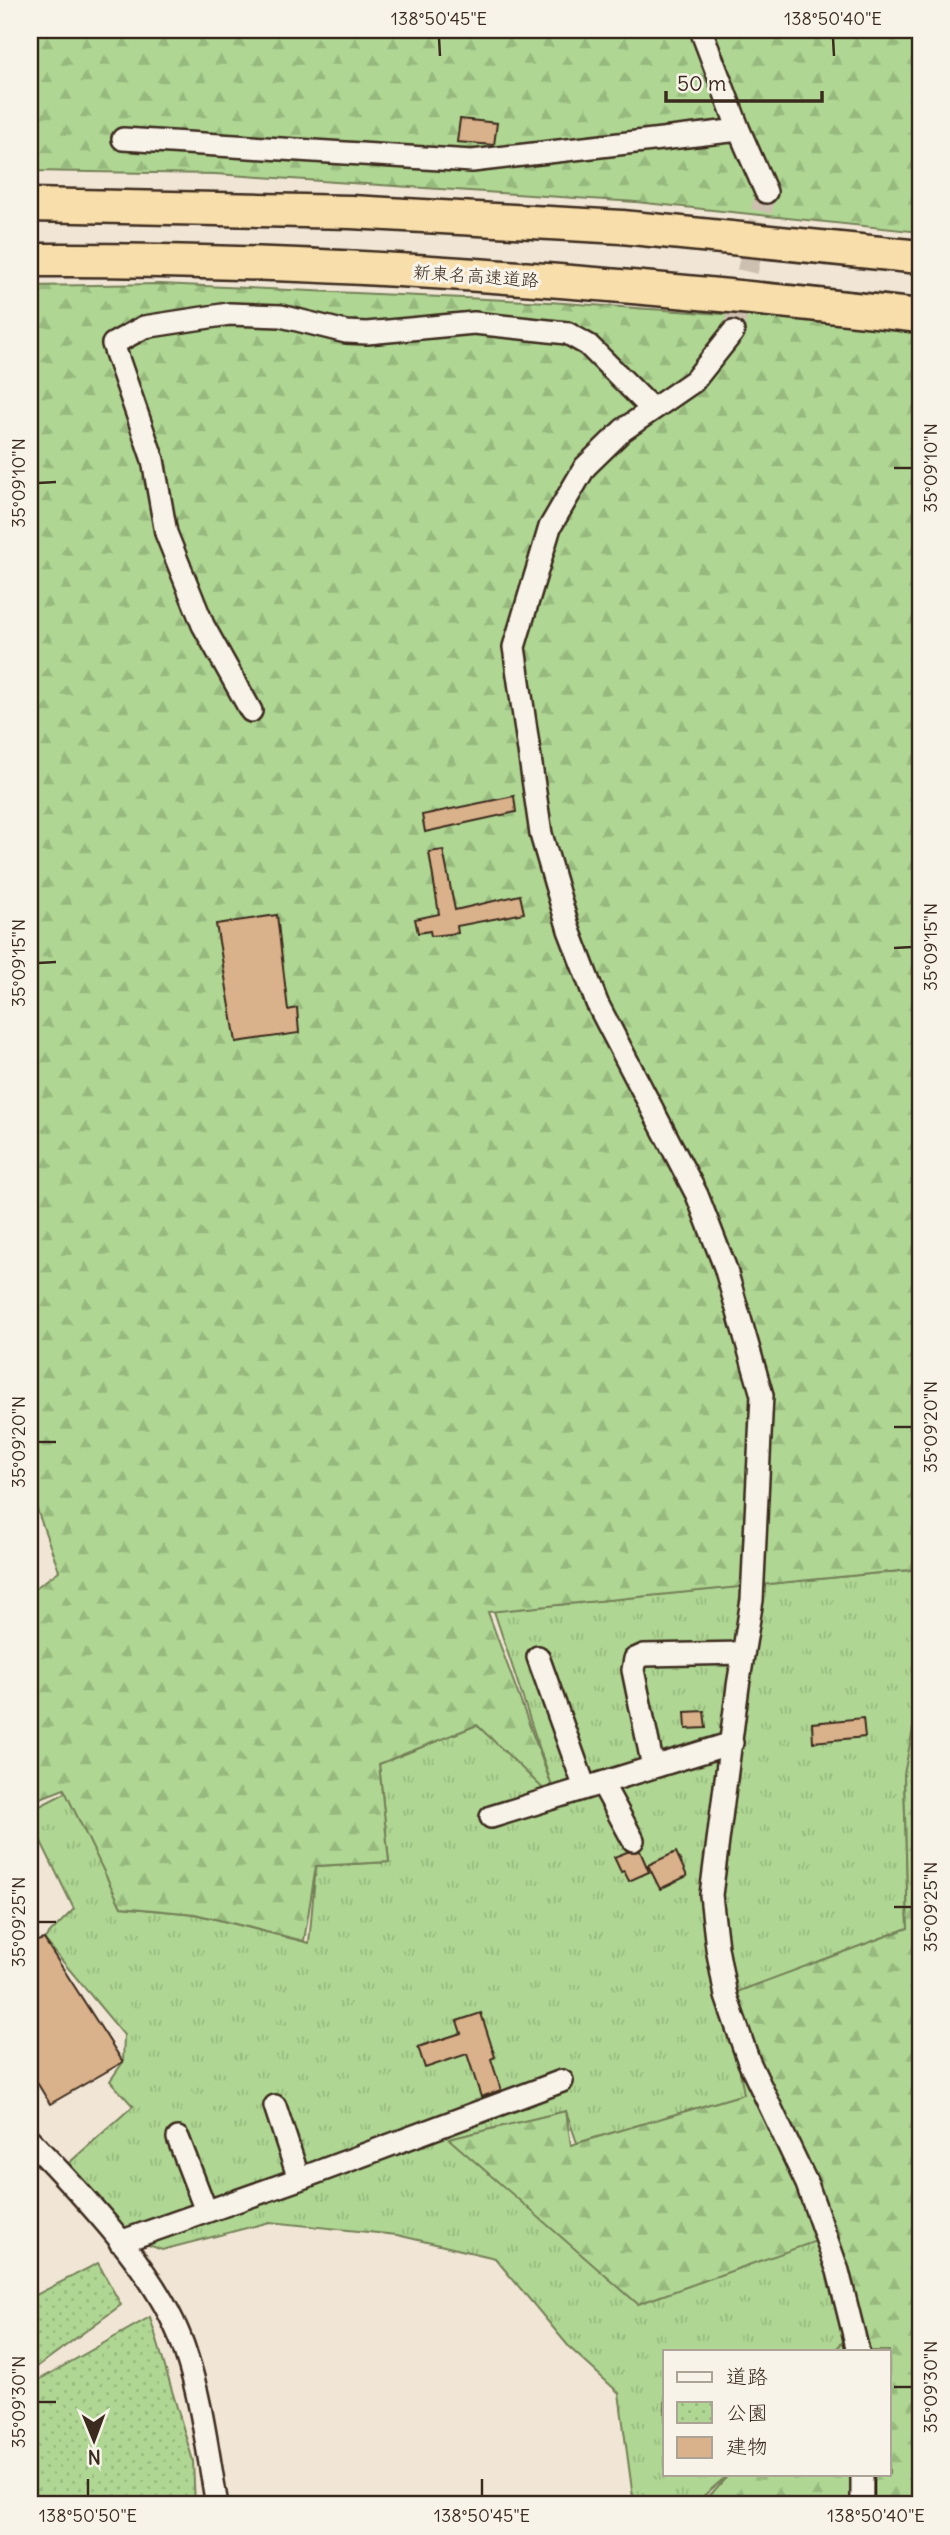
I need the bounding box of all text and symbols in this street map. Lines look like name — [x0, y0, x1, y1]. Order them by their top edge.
text: 138°50'45"E — [391, 7, 487, 30]
text: 138°50'40"E — [784, 7, 882, 30]
scale bar — [666, 60, 822, 104]
text: 50 m — [677, 70, 726, 97]
street label: 新東名高速道路 — [412, 260, 540, 292]
text: 35°09'10"N — [919, 423, 942, 513]
text: 35°09'10"N — [7, 438, 30, 528]
text: 35°09'15"N — [919, 903, 942, 991]
text: 35°09'15"N — [7, 919, 30, 1007]
text: 35°09'20"N — [919, 1381, 942, 1473]
text: 35°09'20"N — [7, 1396, 30, 1488]
text: 35°09'25"N — [919, 1861, 942, 1953]
text: 35°09'25"N — [7, 1876, 30, 1968]
text: 35°09'30"N — [919, 2341, 942, 2433]
legend — [663, 2350, 890, 2476]
text: 35°09'30"N — [7, 2356, 30, 2448]
text: 道路 — [726, 2363, 768, 2390]
text: 公園 — [726, 2399, 768, 2426]
north arrow — [60, 2406, 130, 2476]
text: 建物 — [726, 2433, 768, 2460]
text: N — [88, 2445, 101, 2469]
text: 138°50'50"E — [39, 2504, 137, 2527]
text: 138°50'45"E — [434, 2504, 530, 2527]
text: 138°50'40"E — [827, 2504, 925, 2527]

